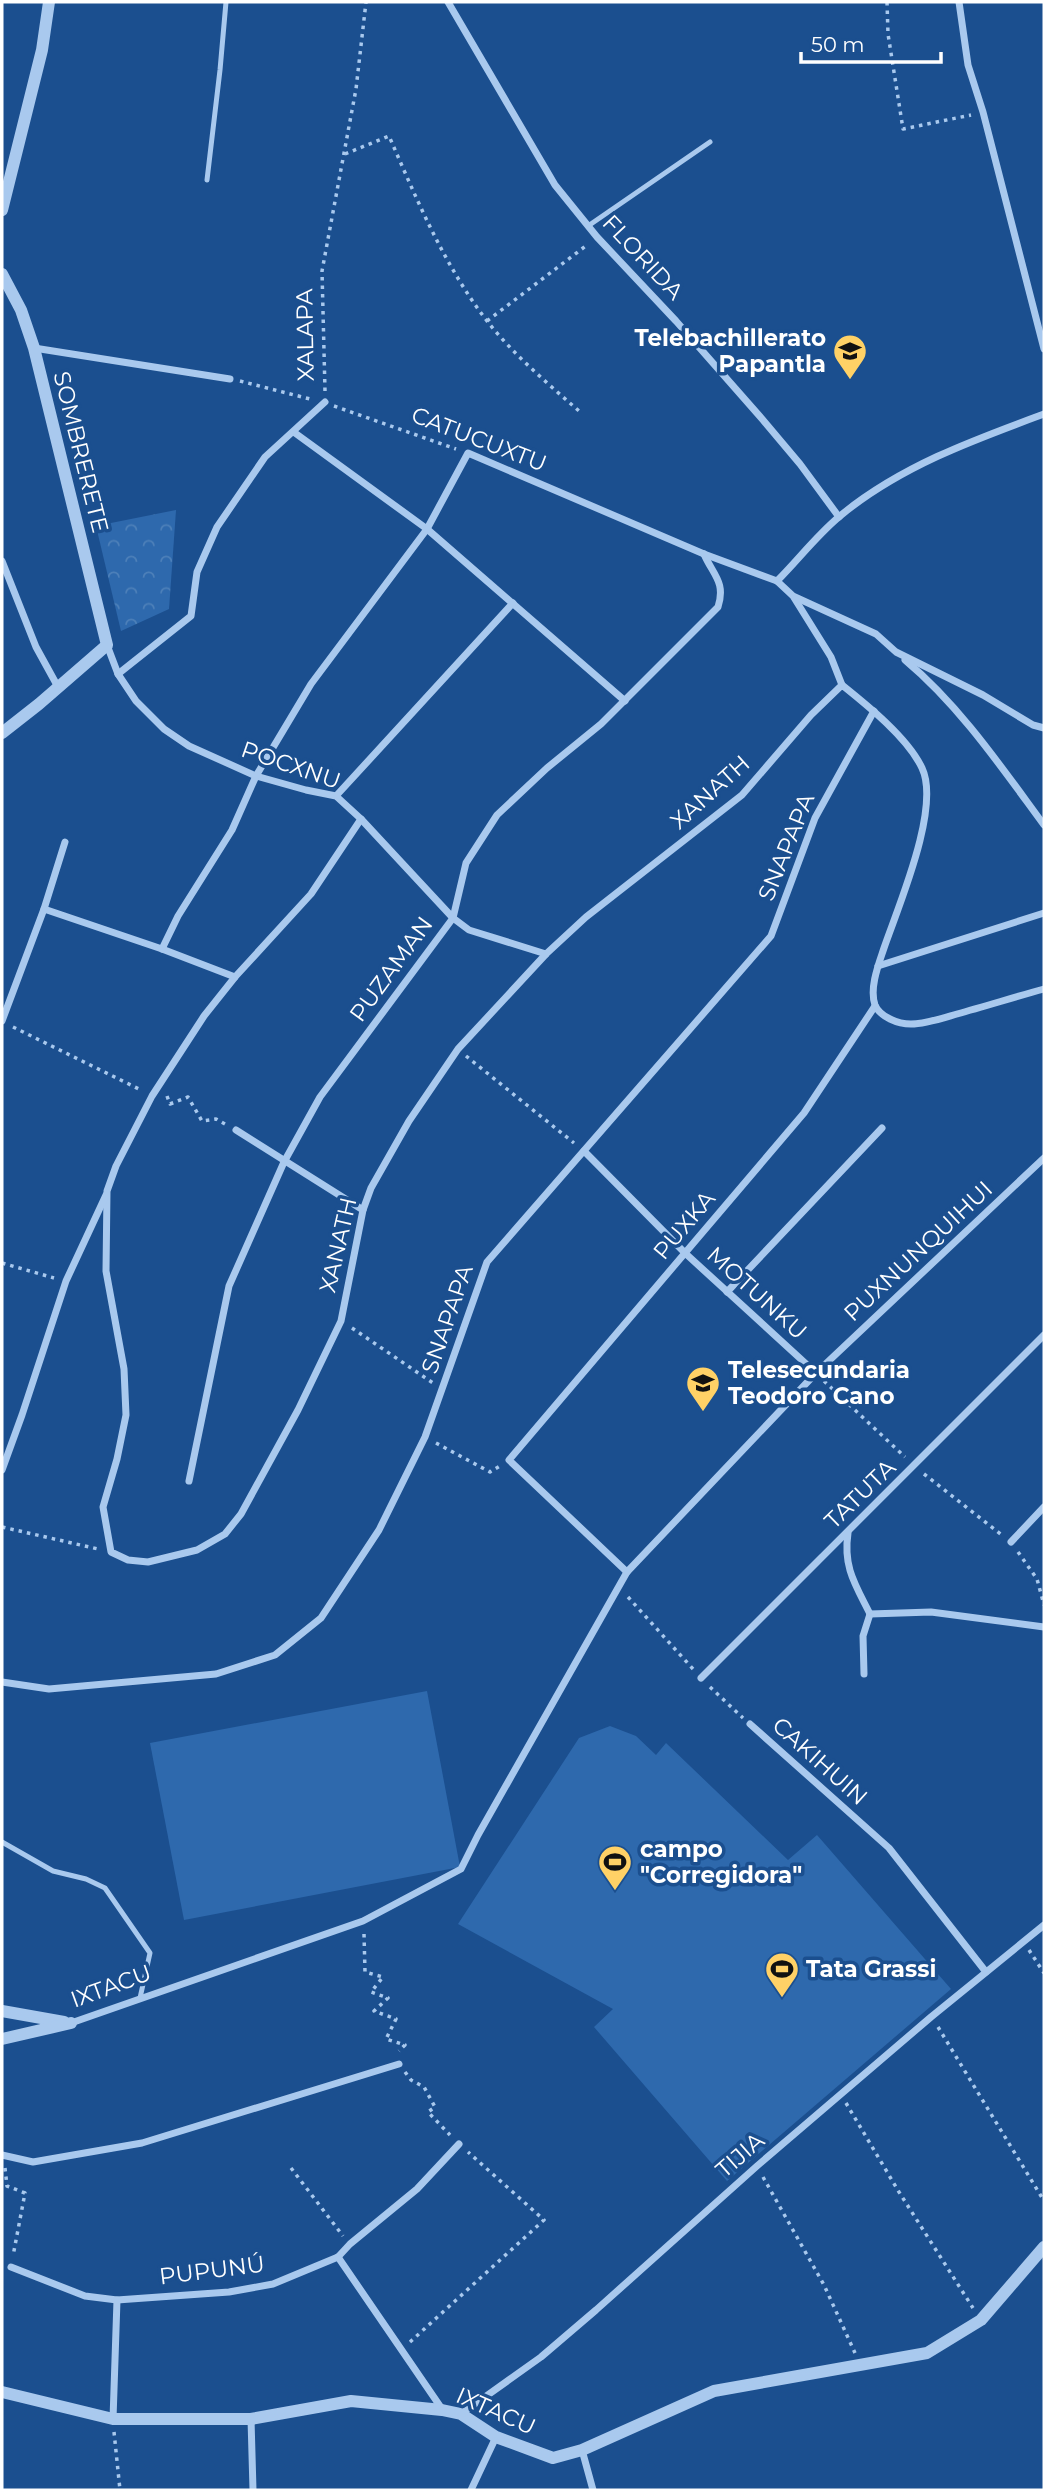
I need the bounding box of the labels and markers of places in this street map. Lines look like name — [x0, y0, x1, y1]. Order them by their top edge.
place label: Telebachillerato Papantla — [635, 324, 826, 378]
school or university icon: Telebachillerato Papantla — [831, 332, 869, 381]
place label: Telesecundaria Teodoro Cano — [728, 1356, 910, 1410]
school or university icon: Telesecundaria Teodoro Cano — [684, 1364, 722, 1413]
place label: campo "Corregidora" — [640, 1835, 802, 1889]
sports icon: campo "Corregidora" — [596, 1843, 634, 1892]
sports icon: Tata Grassi — [763, 1950, 801, 1999]
place label: Tata Grassi — [806, 1955, 936, 1983]

